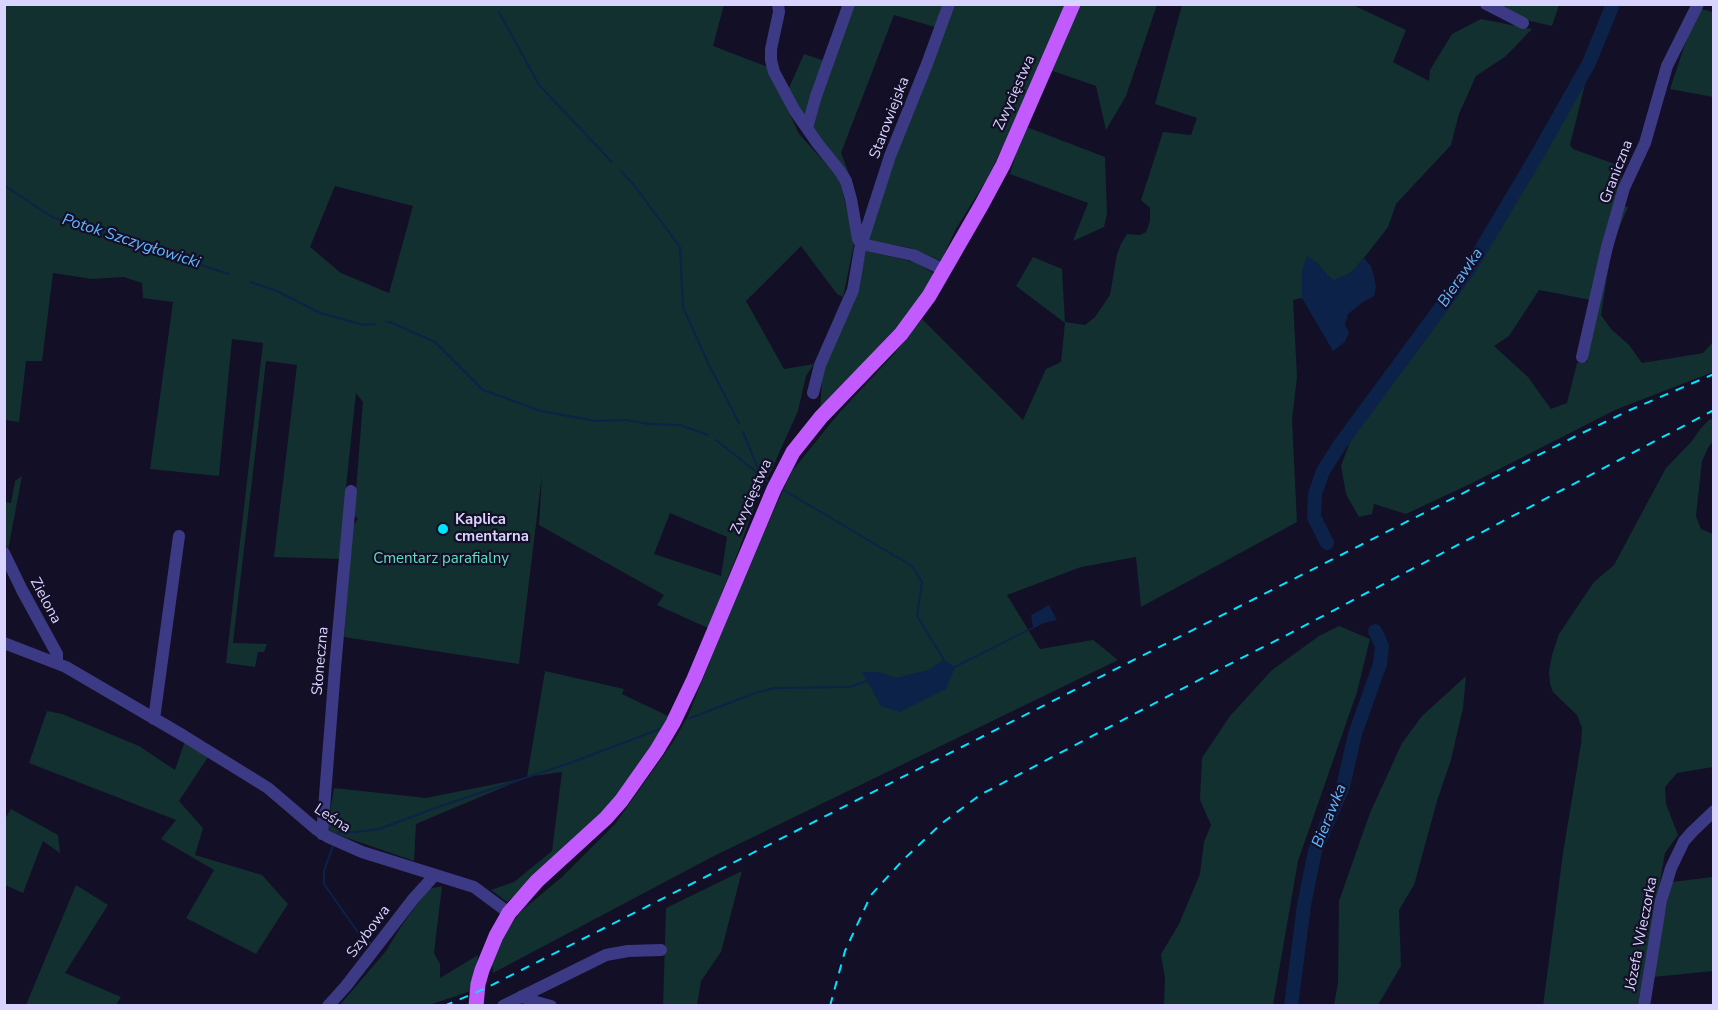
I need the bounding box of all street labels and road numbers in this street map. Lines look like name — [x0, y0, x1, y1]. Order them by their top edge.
street label: Zwycięstwa — [990, 53, 1040, 133]
street label: Starowiejska — [866, 75, 914, 161]
street label: Graniczna — [1597, 138, 1637, 206]
street label: Zwycięstwa — [727, 457, 777, 537]
street label: Zielona — [25, 575, 65, 627]
street label: Słoneczna — [309, 626, 333, 696]
street label: Leśna — [310, 801, 354, 837]
street label: Józefa Wieczorka — [1622, 876, 1662, 992]
street label: Szybowa — [343, 902, 395, 962]

